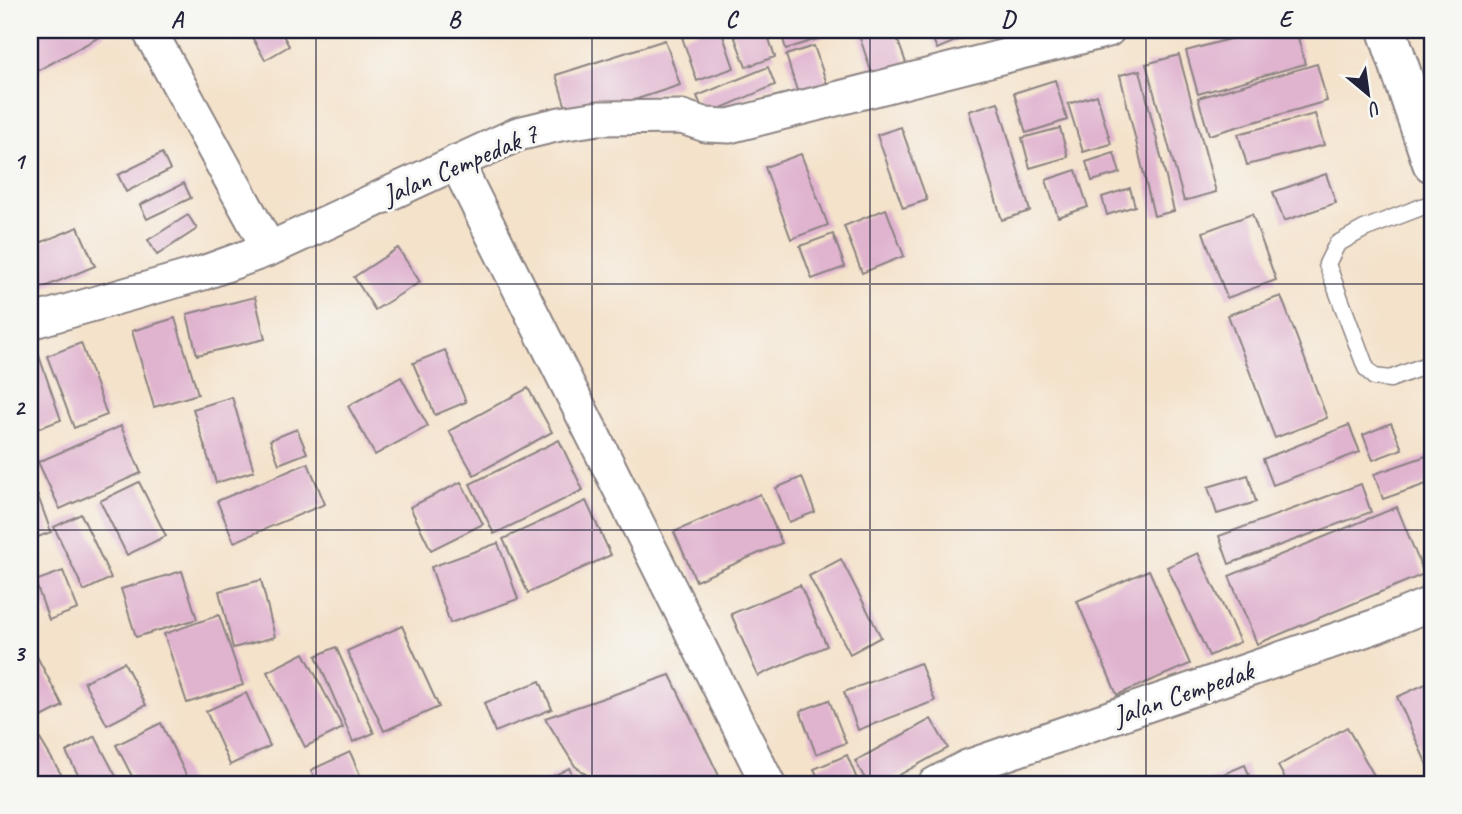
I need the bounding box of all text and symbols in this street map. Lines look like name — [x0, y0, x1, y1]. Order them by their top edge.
text: A — [171, 5, 185, 34]
text: B — [448, 5, 462, 34]
text: C — [726, 5, 740, 34]
text: D — [1001, 5, 1017, 34]
text: E — [1279, 5, 1295, 34]
north arrow — [1332, 60, 1402, 130]
text: U — [1363, 95, 1386, 123]
street label: Jalan Cempedak 7 — [375, 115, 544, 213]
text: 1 — [14, 147, 27, 176]
text: 2 — [14, 393, 27, 422]
text: 3 — [14, 639, 27, 668]
street label: Jalan Cempedak — [1106, 652, 1260, 734]

